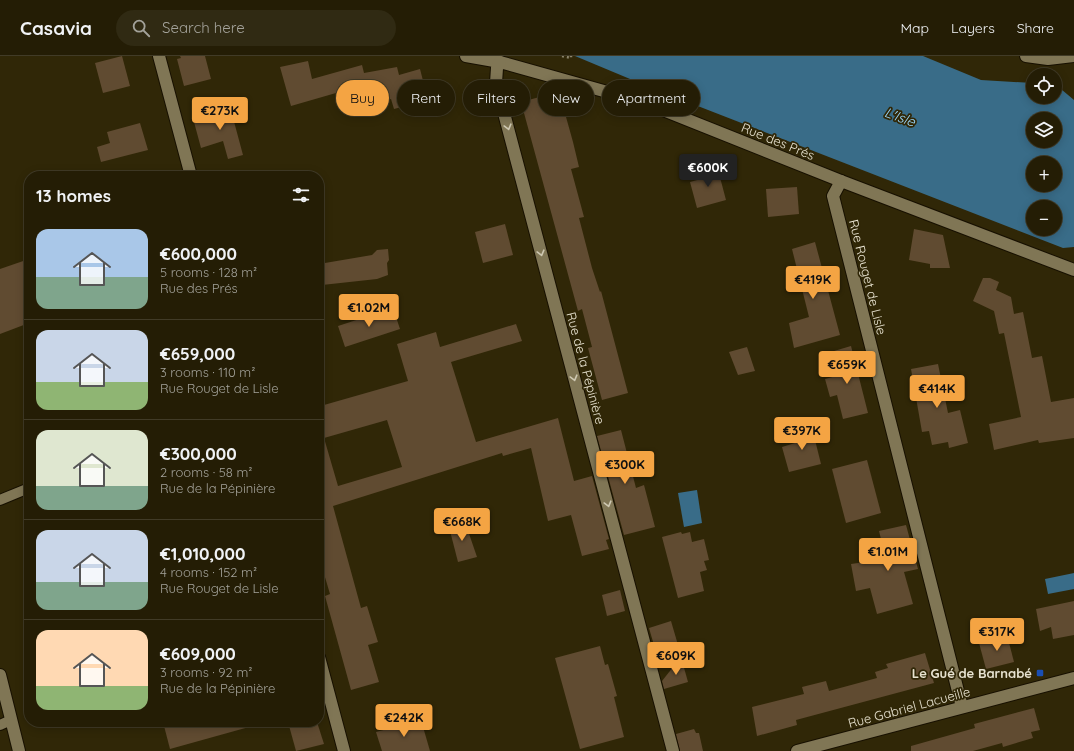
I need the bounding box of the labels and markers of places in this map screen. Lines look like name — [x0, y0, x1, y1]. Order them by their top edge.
pin: €273K — [192, 97, 248, 131]
pin: €600K — [680, 154, 736, 188]
pin: €419K — [785, 266, 841, 300]
pin: €1.02M — [336, 294, 402, 328]
pin: €659K — [819, 351, 875, 385]
pin: €414K — [909, 375, 965, 409]
pin: €397K — [774, 417, 830, 451]
pin: €300K — [597, 451, 653, 485]
pin: €668K — [434, 508, 490, 542]
pin: €1.01M — [855, 538, 921, 572]
pin: €317K — [969, 618, 1025, 652]
pin: €609K — [648, 642, 704, 676]
place label: Le Gué de Barnabé — [912, 665, 1032, 681]
marker: Le Gué de Barnabé — [1035, 668, 1045, 678]
pin: €242K — [376, 704, 432, 738]

